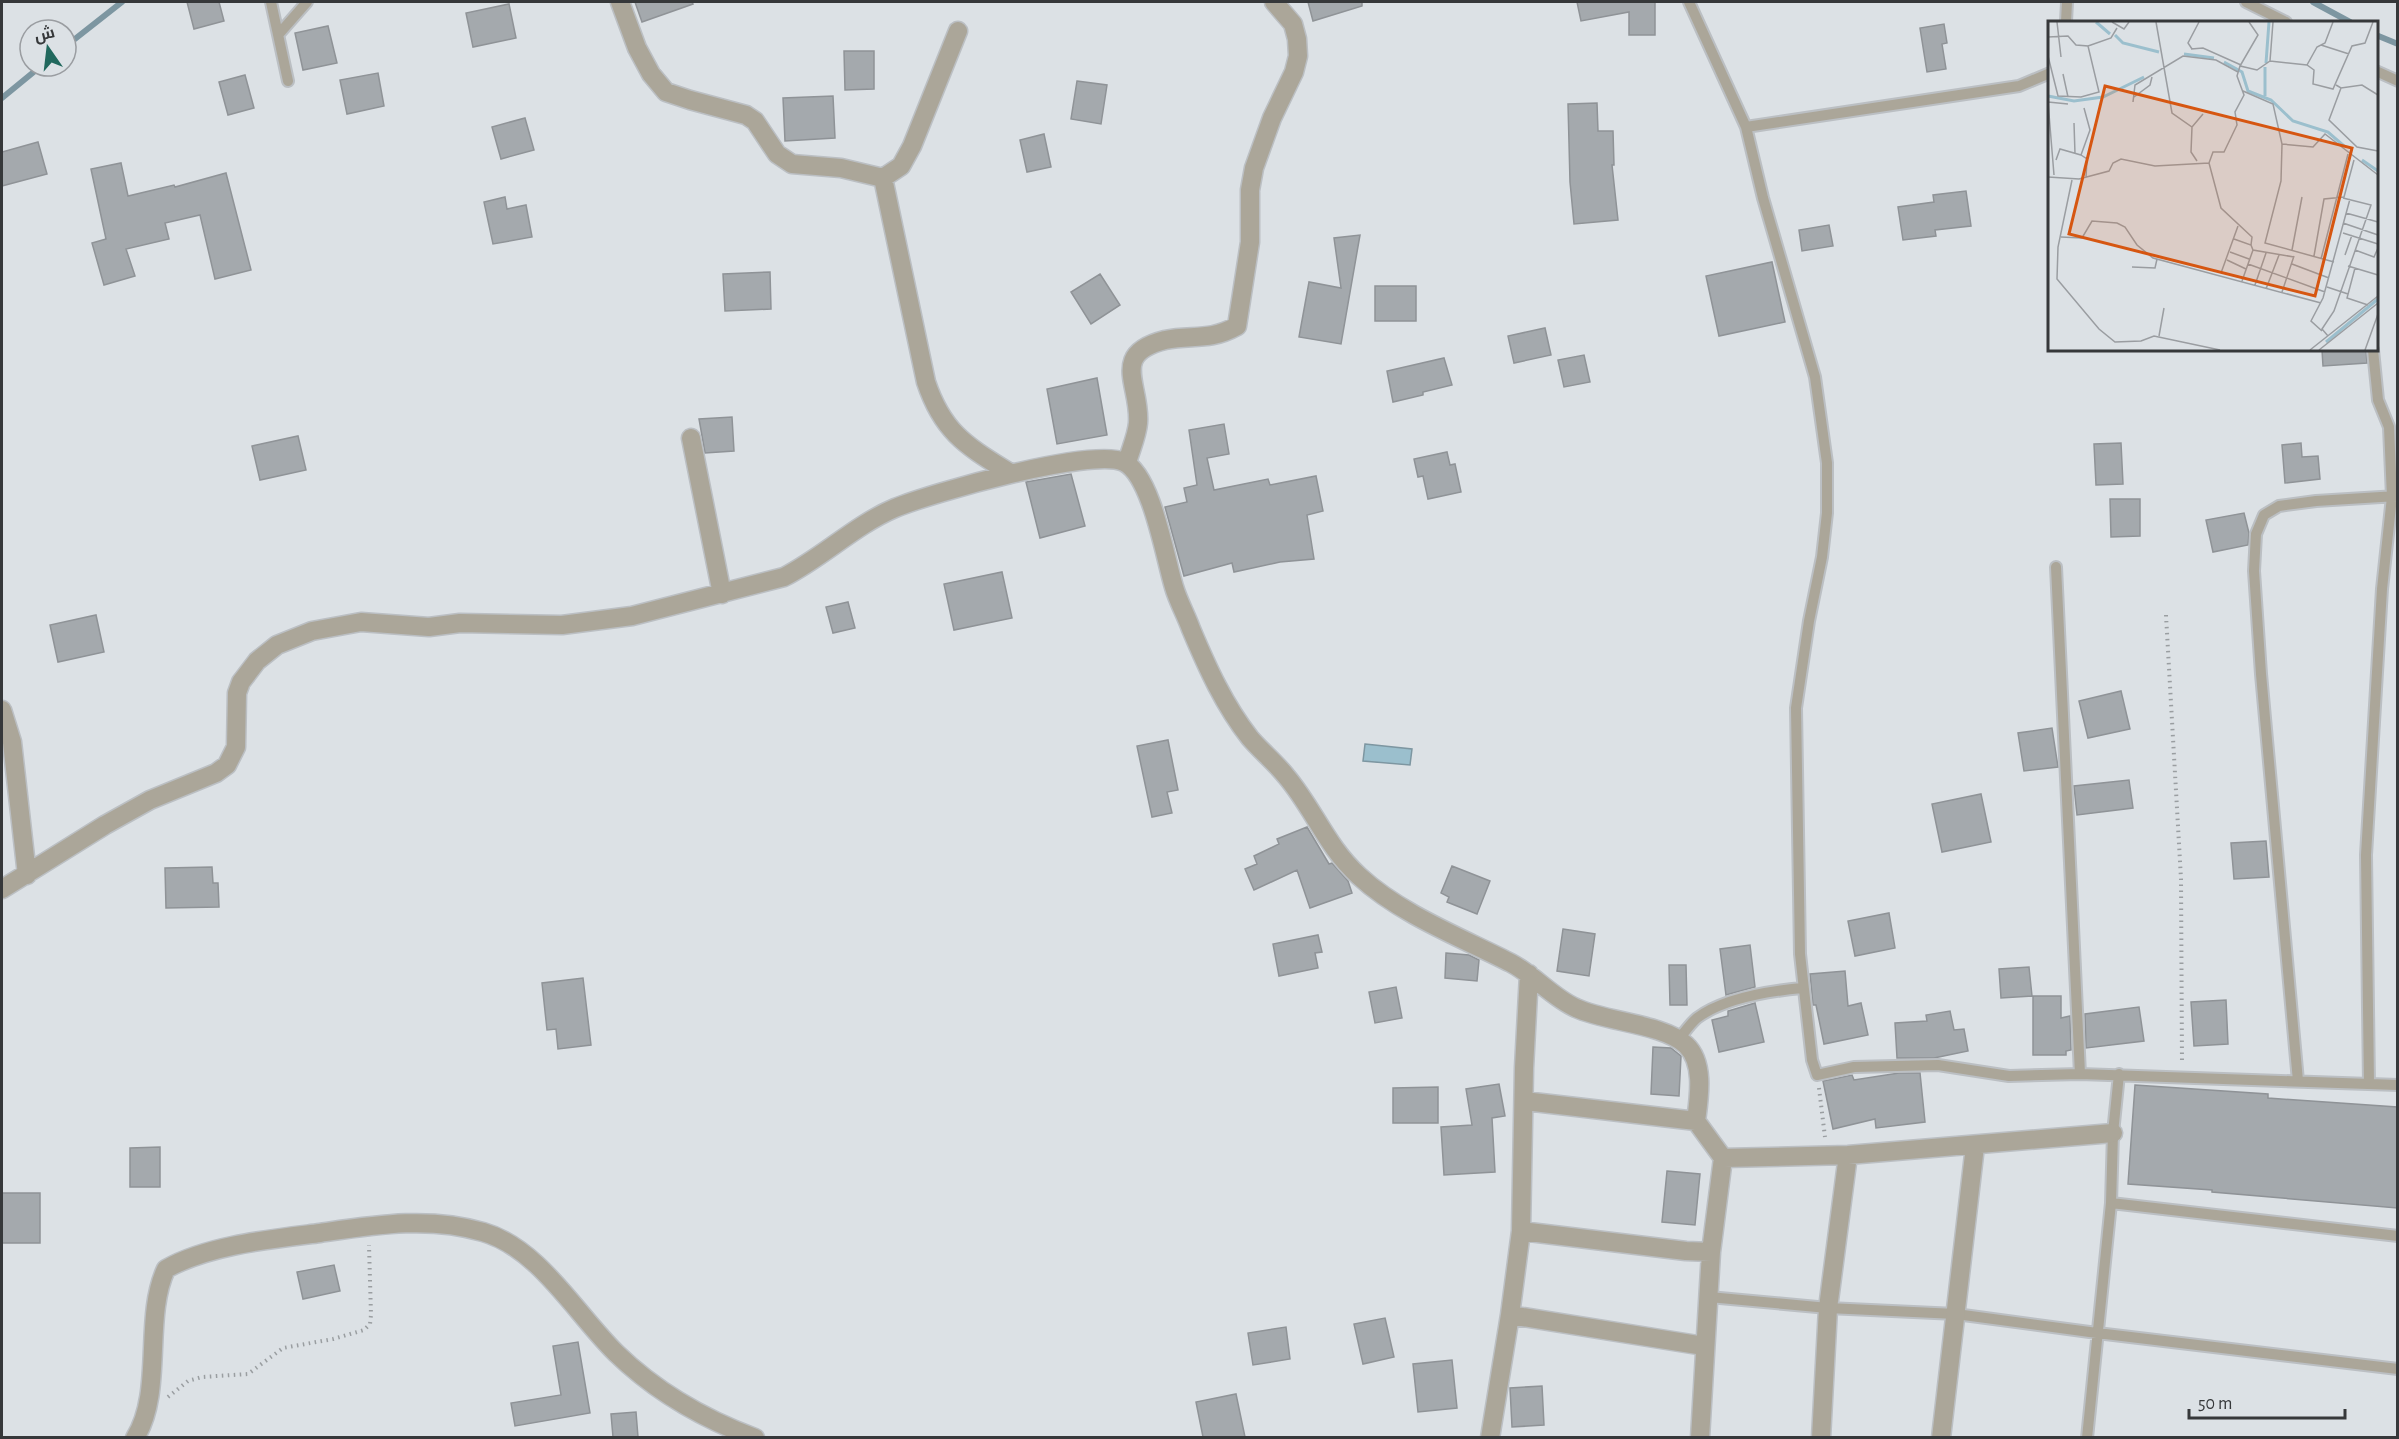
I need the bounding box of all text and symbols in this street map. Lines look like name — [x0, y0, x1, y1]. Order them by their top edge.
north arrow — [18, 18, 78, 78]
inset map — [2048, 21, 2378, 351]
text: ش — [32, 23, 57, 46]
scale bar — [2189, 1382, 2345, 1420]
text: 50 m — [2198, 1395, 2232, 1413]

